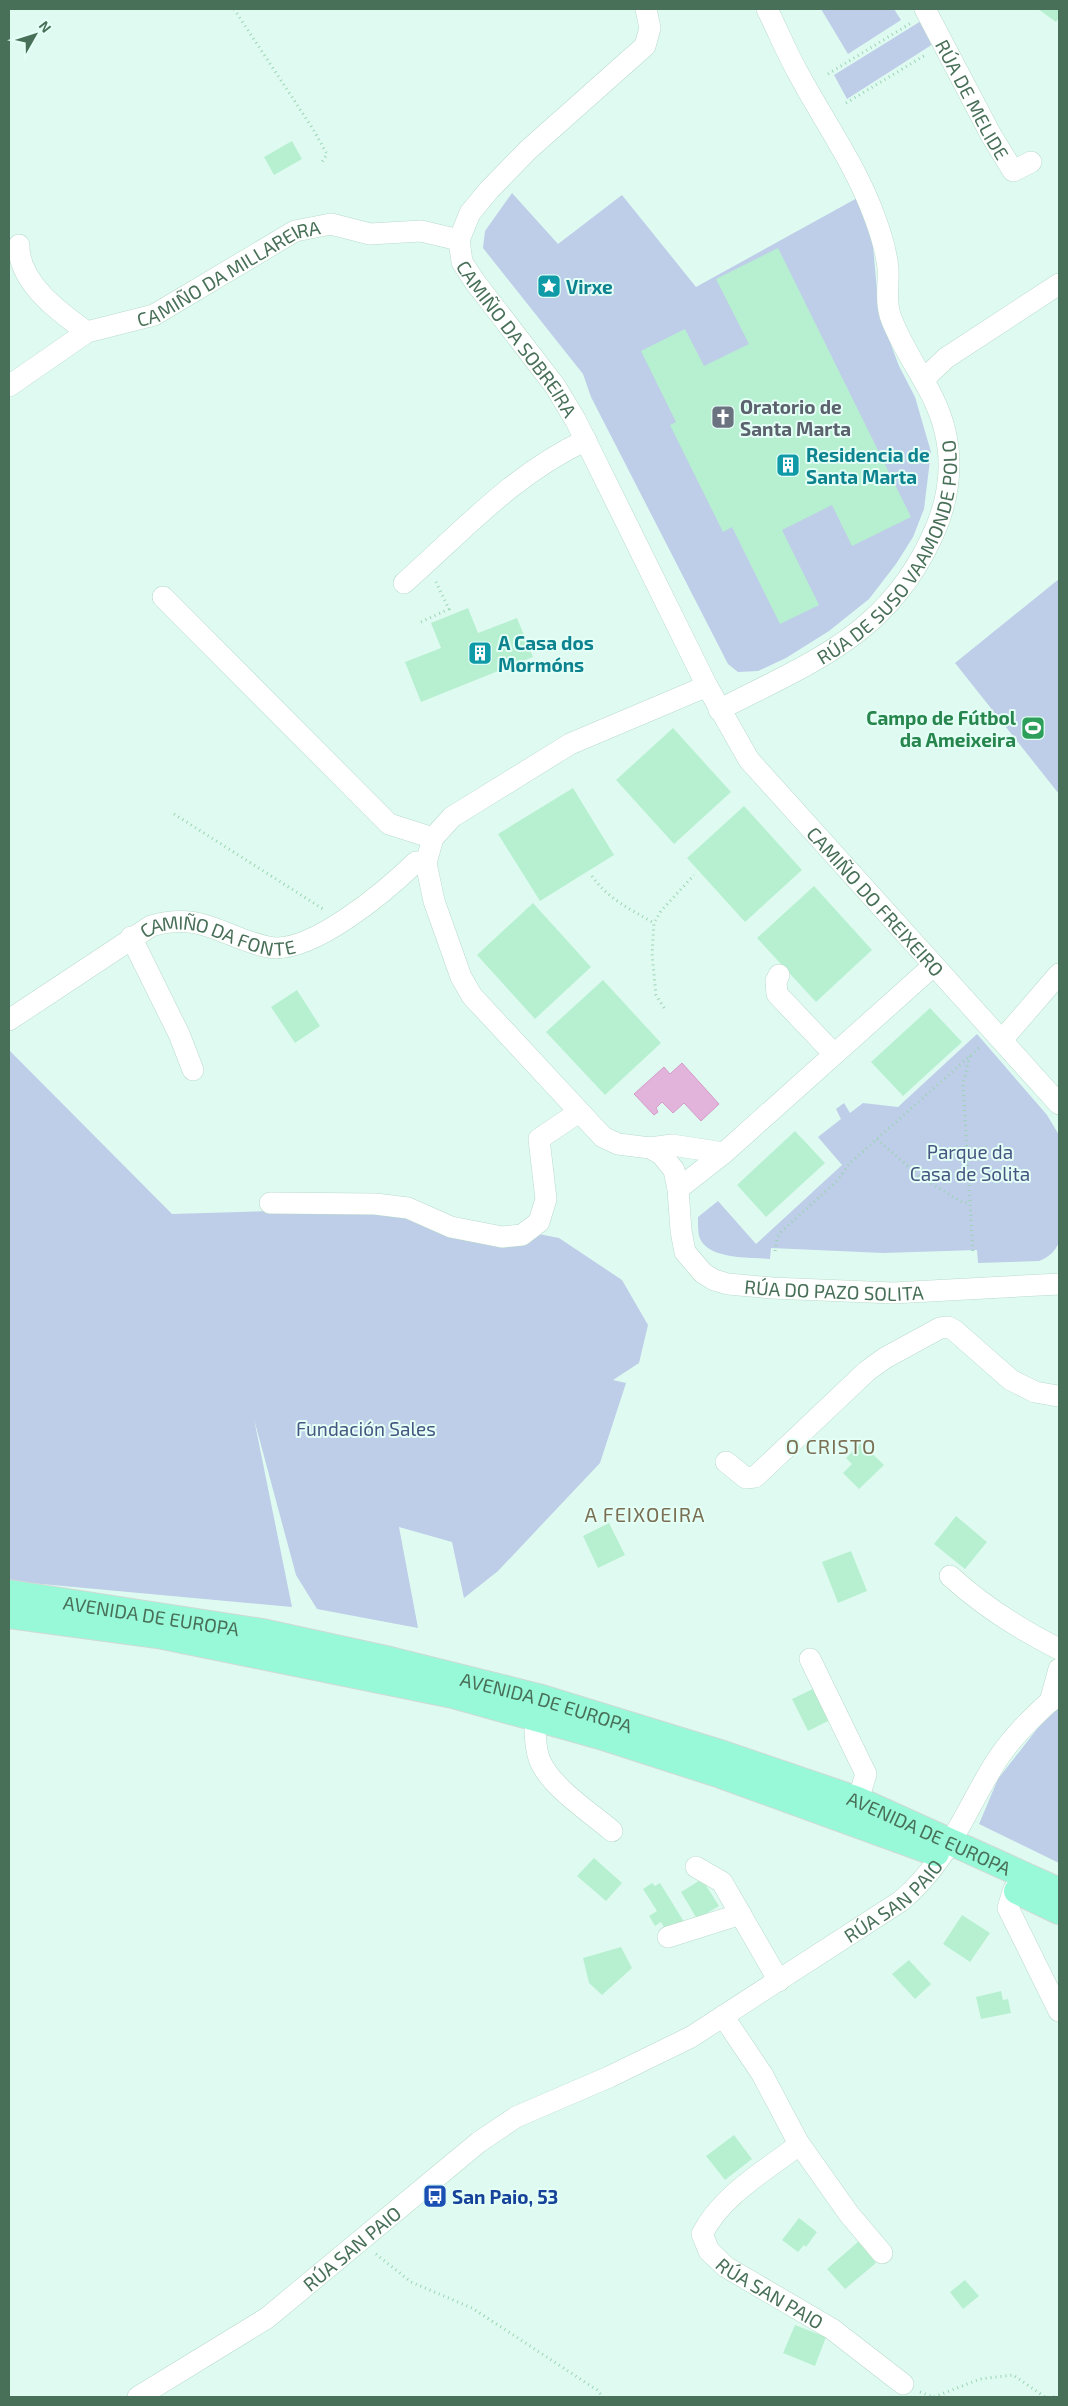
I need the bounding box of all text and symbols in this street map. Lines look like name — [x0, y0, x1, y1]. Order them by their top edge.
north arrow — [10, 10, 60, 60]
text: N — [36, 17, 55, 36]
street label: RÚA DE MELIDE — [931, 35, 1014, 163]
street label: CAMIÑO DA MILLAREIRA — [134, 215, 322, 330]
street label: CAMIÑO DA SOBREIRA — [452, 256, 582, 421]
place icon: Virxe — [536, 273, 562, 299]
place label: Virxe — [566, 275, 613, 298]
place label: Oratorio de Santa Marta — [740, 395, 851, 440]
church icon: Oratorio de Santa Marta — [710, 404, 736, 430]
street label: RÚA DE SUSO VAAMONDE POLO — [812, 439, 961, 668]
place label: Residencia de Santa Marta — [806, 443, 930, 488]
building icon: Residencia de Santa Marta — [775, 452, 801, 478]
place label: A Casa dos Mormóns — [498, 631, 594, 676]
building icon: A Casa dos Mormóns — [467, 640, 493, 666]
place label: Campo de Fútbol da Ameixeira — [866, 706, 1017, 751]
sports icon: Campo de Fútbol da Ameixeira — [1020, 715, 1046, 741]
street label: CAMIÑO DO FREIXEIRO — [803, 821, 949, 981]
street label: CAMIÑO DA FONTE — [135, 910, 298, 960]
park label: Parque da Casa de Solita — [910, 1140, 1030, 1185]
street label: RÚA DO PAZO SOLITA — [743, 1274, 924, 1305]
park label: Fundación Sales — [296, 1417, 436, 1440]
district label: O CRISTO — [786, 1434, 876, 1458]
district label: A FEIXOEIRA — [584, 1502, 706, 1526]
street label: AVENIDA DE EUROPA — [62, 1590, 241, 1640]
street label: AVENIDA DE EUROPA — [458, 1667, 635, 1737]
street label: AVENIDA DE EUROPA — [844, 1786, 1015, 1879]
street label: RÚA SAN PAIO — [839, 1854, 947, 1947]
bus stop icon: San Paio, 53 — [422, 2183, 448, 2209]
place label: San Paio, 53 — [452, 2185, 558, 2208]
street label: RÚA SAN PAIO — [298, 2201, 405, 2295]
street label: RÚA SAN PAIO — [712, 2253, 828, 2333]

